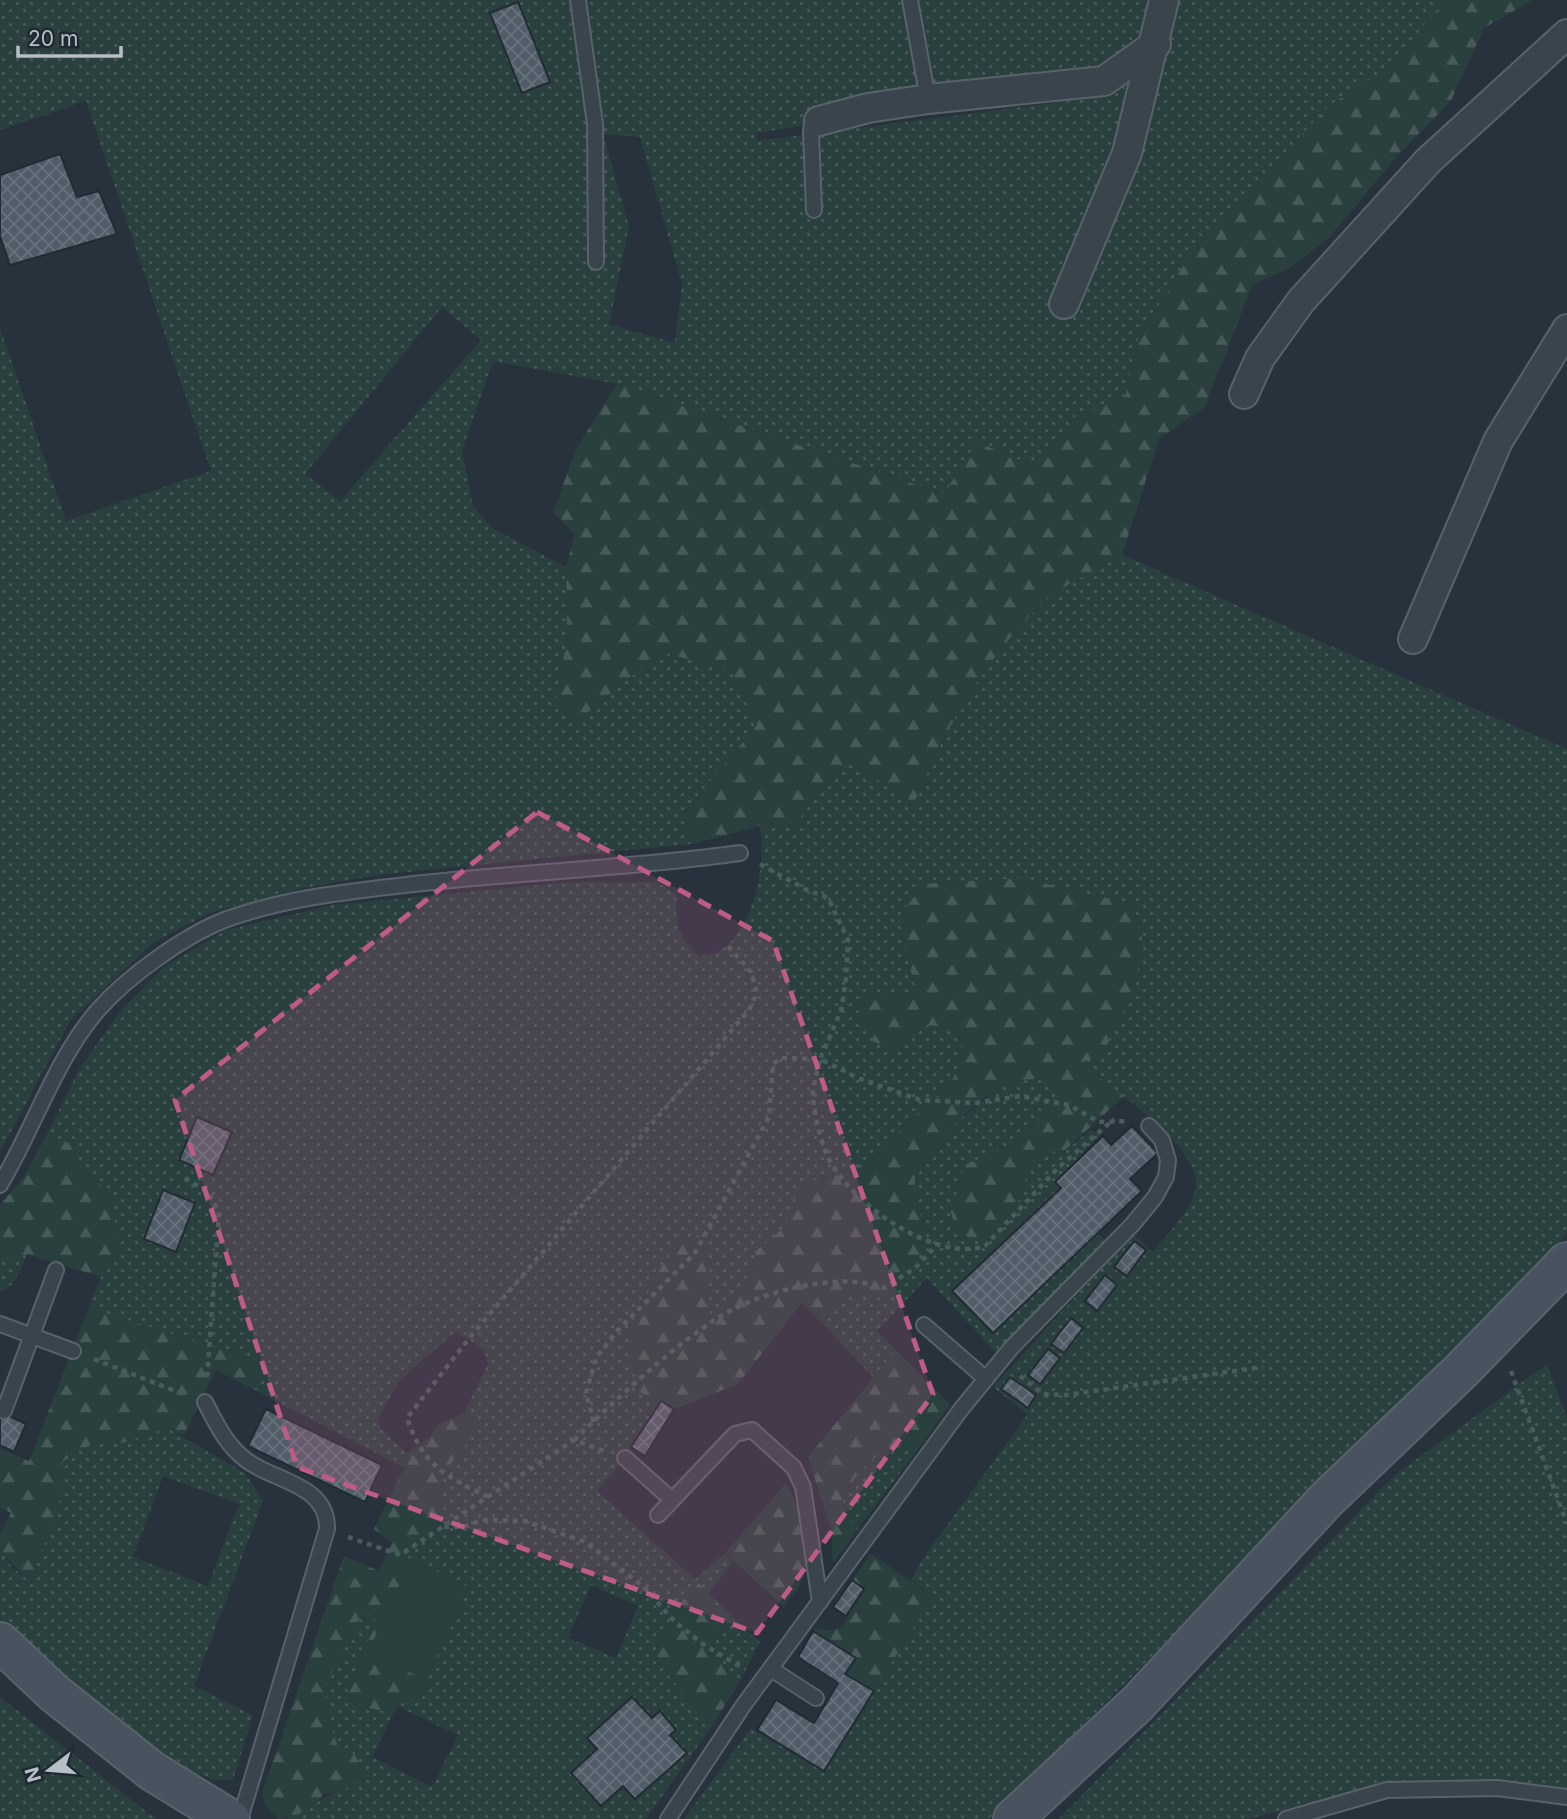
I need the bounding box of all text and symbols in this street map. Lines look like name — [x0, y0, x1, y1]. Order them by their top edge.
scale bar — [18, 14, 121, 58]
text: 20 m — [28, 26, 78, 51]
north arrow — [14, 1735, 84, 1805]
text: N — [20, 1764, 46, 1785]

